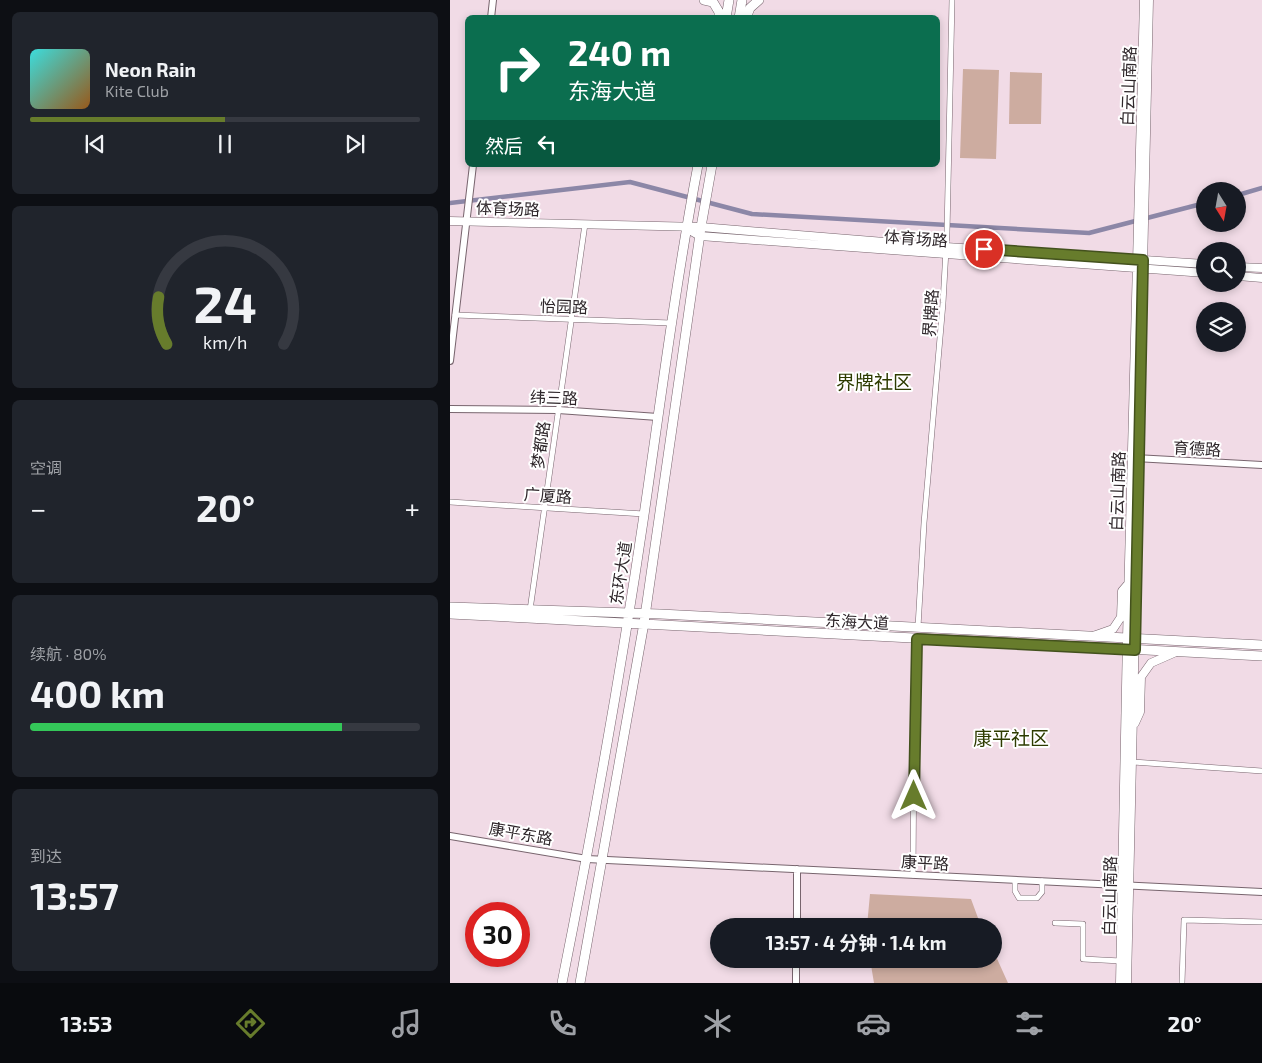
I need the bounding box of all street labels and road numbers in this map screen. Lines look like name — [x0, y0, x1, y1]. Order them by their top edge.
street label: 白云山南路 — [1117, 46, 1139, 126]
street label: 体育场路 — [476, 197, 540, 219]
street label: 体育场路 — [883, 226, 949, 250]
street label: 界牌路 — [919, 288, 941, 338]
street label: 怡园路 — [540, 296, 588, 316]
street label: 纬三路 — [530, 387, 578, 407]
street label: 梦都路 — [527, 420, 553, 470]
street label: 育德路 — [1173, 437, 1221, 459]
street label: 白云山南路 — [1106, 451, 1128, 531]
street label: 广厦路 — [523, 484, 573, 506]
street label: 东环大道 — [606, 540, 634, 606]
street label: 东海大道 — [825, 610, 889, 632]
street label: 康平东路 — [488, 818, 554, 848]
street label: 康平路 — [901, 851, 949, 873]
street label: 白云山南路 — [1099, 856, 1119, 936]

